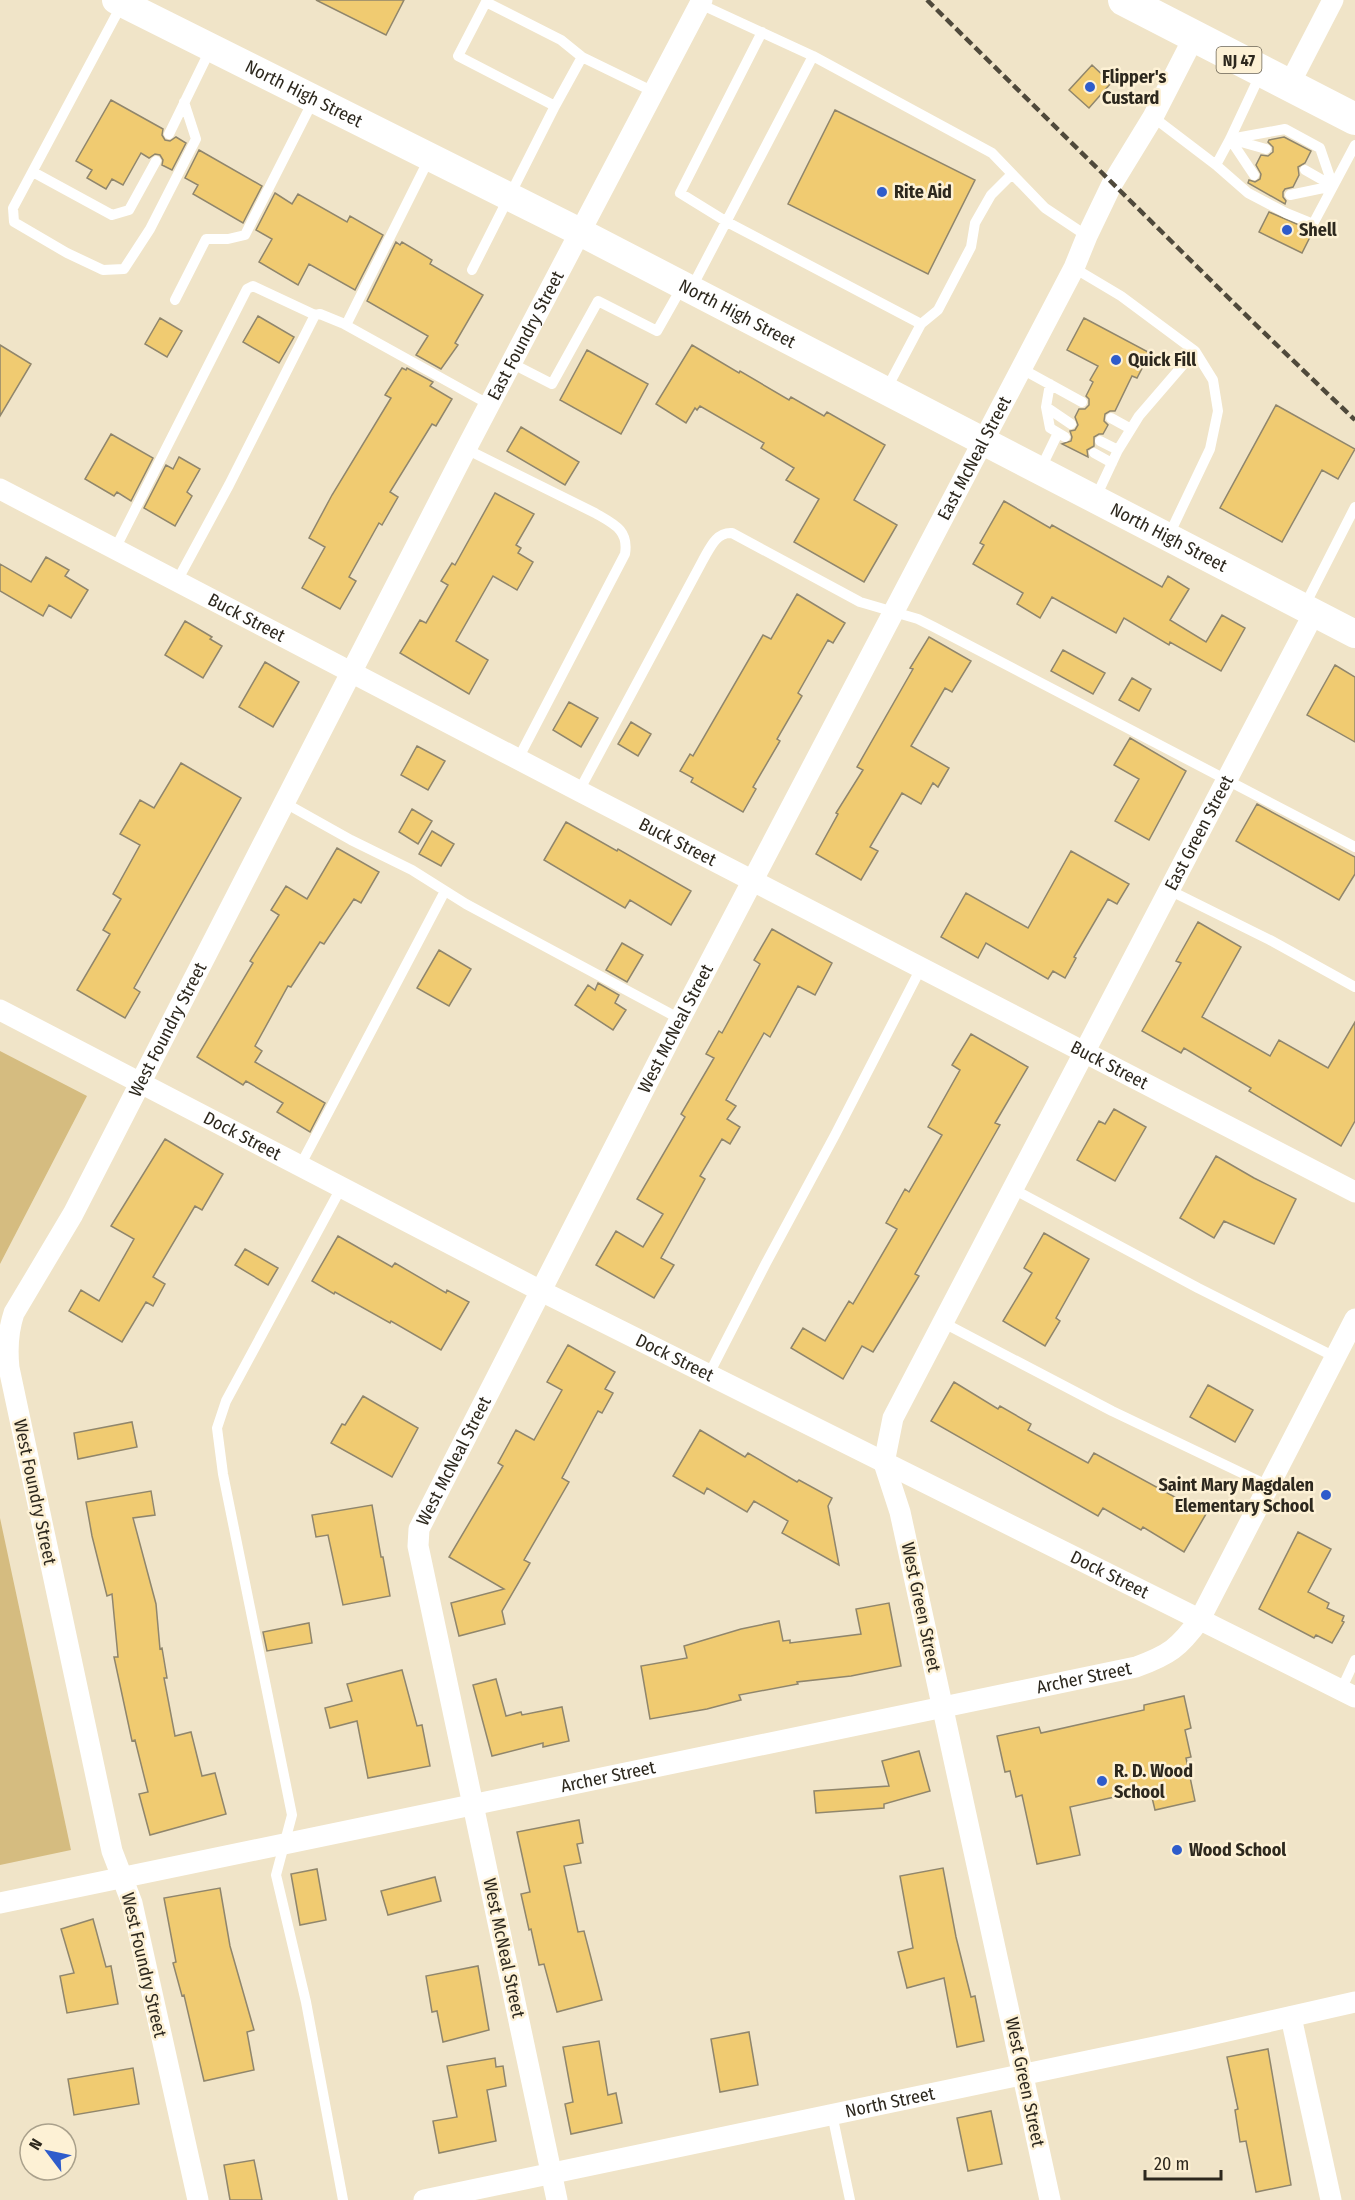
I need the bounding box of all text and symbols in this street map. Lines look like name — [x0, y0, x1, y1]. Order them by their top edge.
road number: NJ 47 — [1216, 47, 1262, 73]
street label: North High Street — [242, 55, 366, 132]
place label: Flipper's Custard — [1102, 66, 1167, 109]
marker: Flipper's Custard — [1083, 80, 1097, 94]
place label: Rite Aid — [894, 181, 952, 203]
marker: Rite Aid — [875, 185, 889, 199]
place label: Shell — [1299, 219, 1337, 241]
marker: Shell — [1280, 223, 1294, 237]
street label: East Foundry Street — [483, 267, 569, 404]
street label: North High Street — [675, 274, 799, 353]
place label: Quick Fill — [1128, 349, 1196, 371]
marker: Quick Fill — [1109, 353, 1123, 367]
street label: East McNeal Street — [933, 392, 1016, 524]
street label: North High Street — [1107, 498, 1231, 577]
street label: Buck Street — [204, 588, 289, 647]
street label: East Green Street — [1160, 771, 1238, 894]
street label: Buck Street — [635, 813, 720, 871]
street label: West Foundry Street — [124, 959, 211, 1101]
street label: West McNeal Street — [633, 960, 718, 1097]
street label: Buck Street — [1067, 1036, 1152, 1094]
street label: Dock Street — [200, 1107, 285, 1165]
street label: Dock Street — [632, 1329, 718, 1386]
street label: West McNeal Street — [412, 1393, 496, 1529]
street label: West Foundry Street — [9, 1417, 61, 1567]
place label: Saint Mary Magdalen Elementary School — [1158, 1474, 1314, 1517]
marker: Saint Mary Magdalen Elementary School — [1319, 1488, 1333, 1502]
street label: West Green Street — [897, 1540, 945, 1674]
street label: Dock Street — [1067, 1546, 1152, 1603]
street label: Archer Street — [1035, 1657, 1133, 1698]
street label: Archer Street — [559, 1756, 657, 1797]
place label: R. D. Wood School — [1114, 1760, 1193, 1803]
marker: R. D. Wood School — [1095, 1774, 1109, 1788]
place label: Wood School — [1189, 1839, 1286, 1861]
marker: Wood School — [1170, 1843, 1184, 1857]
street label: West McNeal Street — [478, 1876, 530, 2020]
street label: West Foundry Street — [117, 1890, 171, 2040]
street label: West Green Street — [1001, 2015, 1049, 2149]
street label: North Street — [843, 2082, 937, 2122]
north arrow — [18, 2122, 78, 2182]
text: N — [25, 2135, 46, 2153]
scale bar — [1145, 2143, 1222, 2181]
text: 20 m — [1154, 2153, 1189, 2175]

